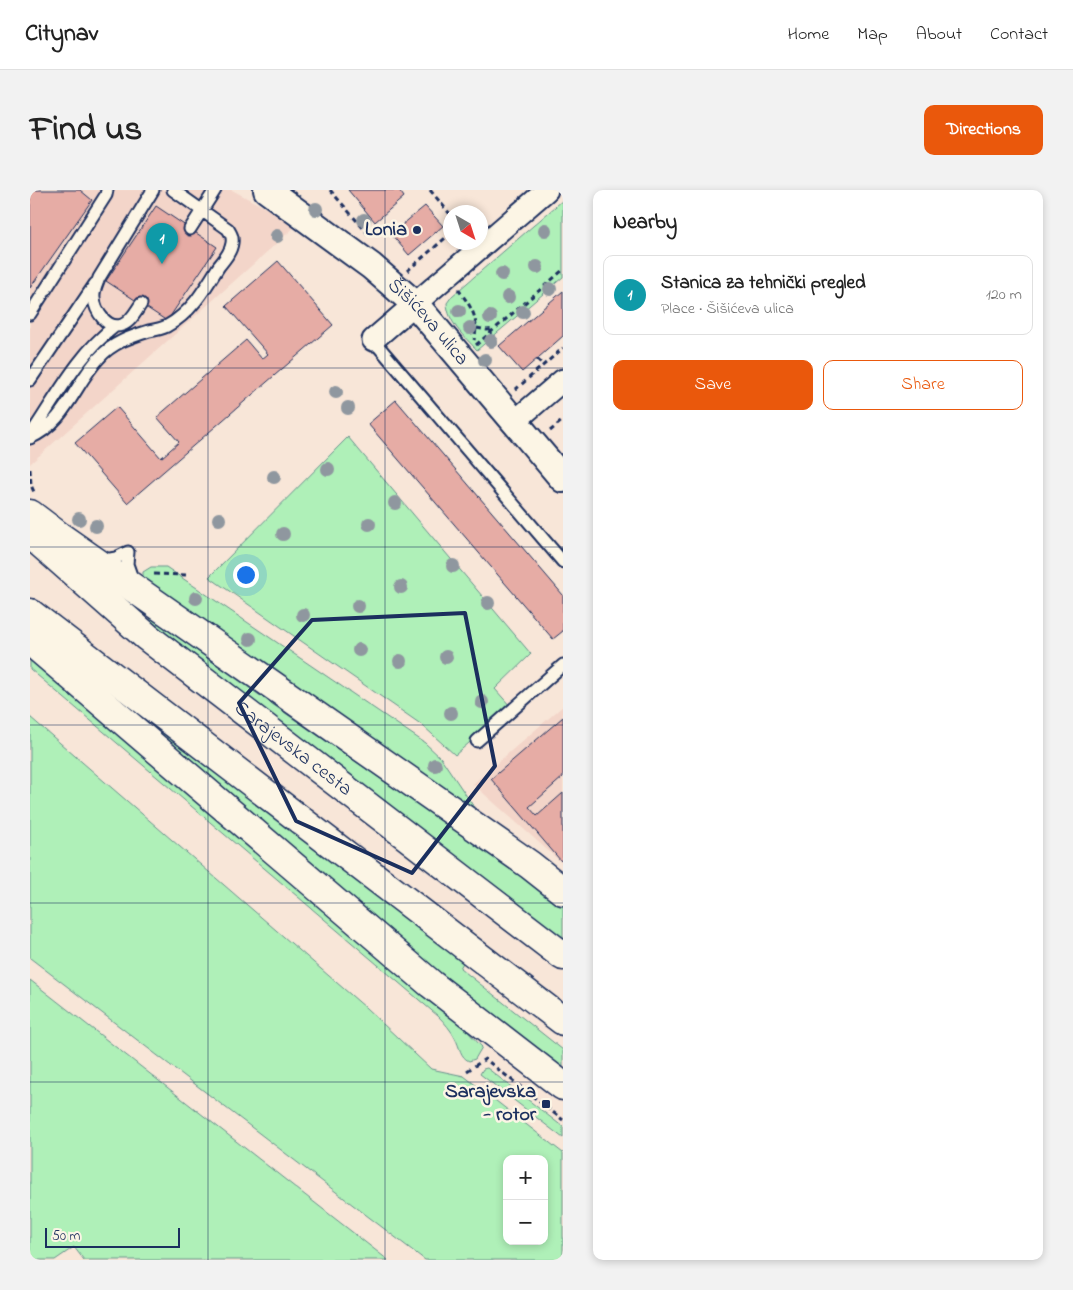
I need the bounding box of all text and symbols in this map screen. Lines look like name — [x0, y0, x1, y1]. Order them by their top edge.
text: Citynav — [25, 17, 98, 52]
text: Home — [788, 22, 829, 48]
text: Map — [857, 22, 888, 48]
text: About — [916, 22, 962, 48]
text: Contact — [990, 22, 1048, 48]
text: Find us — [30, 105, 142, 156]
button: Directions — [924, 105, 1043, 155]
north arrow — [443, 205, 488, 250]
text: Nearby — [613, 208, 677, 238]
place label: Lonia — [365, 216, 407, 245]
pin: 1 — [146, 223, 178, 264]
marker: Lonia — [411, 224, 423, 236]
text: Stanica za tehnički pregled — [661, 270, 866, 297]
street label: Šišićeva ulica — [381, 272, 476, 372]
text: 1 — [627, 283, 633, 307]
text: 120 m — [986, 283, 1022, 307]
text: Place · Šišićeva ulica — [661, 297, 794, 321]
button: Save — [613, 360, 813, 410]
button: Share — [823, 360, 1023, 410]
your location — [233, 562, 259, 588]
street label: Sarajevska cesta — [228, 694, 358, 804]
place label: Sarajevska - rotor — [445, 1078, 537, 1130]
marker: Sarajevska - rotor — [540, 1098, 552, 1110]
map controls — [503, 1155, 548, 1245]
button: + — [503, 1155, 548, 1200]
button: − — [503, 1200, 548, 1245]
scale bar — [45, 1225, 180, 1248]
text: 50 m — [52, 1226, 80, 1247]

